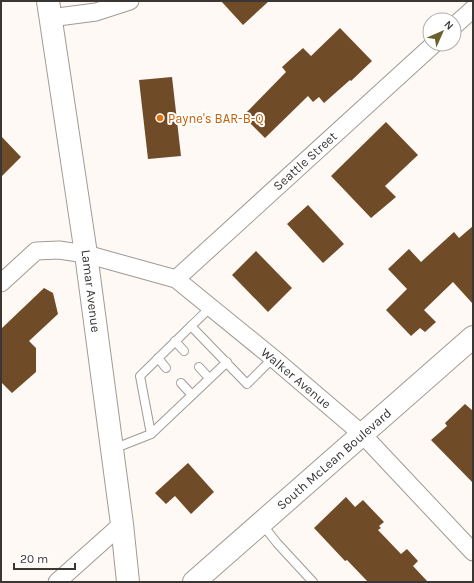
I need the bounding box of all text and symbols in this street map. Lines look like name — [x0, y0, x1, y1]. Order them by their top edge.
north arrow — [422, 12, 462, 52]
text: N — [441, 18, 456, 33]
place label: Payne's BAR-B-Q — [168, 111, 264, 126]
marker: Payne's BAR-B-Q — [155, 113, 165, 123]
street label: Seattle Street — [270, 128, 340, 194]
street label: Lamar Avenue — [78, 249, 104, 333]
street label: Walker Avenue — [258, 344, 334, 412]
street label: South McLean Boulevard — [274, 405, 394, 513]
scale bar — [14, 545, 75, 571]
text: 20 m — [20, 552, 48, 566]

